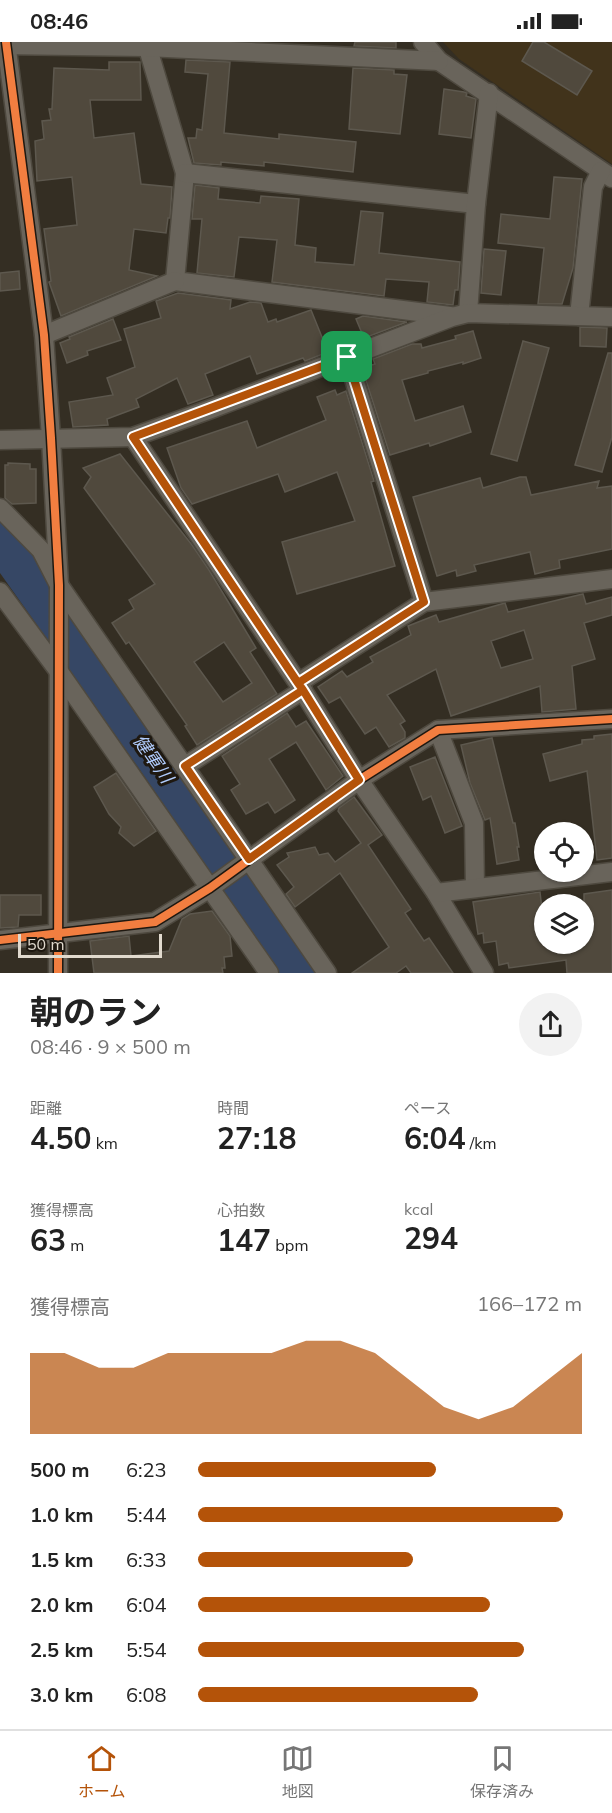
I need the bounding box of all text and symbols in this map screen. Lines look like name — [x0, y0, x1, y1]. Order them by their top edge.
text: 08:46 — [30, 7, 88, 35]
pin — [321, 331, 372, 382]
icon: arrive — [330, 340, 363, 373]
water label: 健軍川 — [129, 730, 179, 789]
map controls — [534, 822, 594, 954]
button: locate — [534, 822, 594, 882]
button: layers — [534, 894, 594, 954]
scale bar — [18, 931, 162, 959]
text: 50 m — [27, 934, 64, 954]
text: 朝のラン — [30, 991, 162, 1032]
button: share — [519, 993, 582, 1056]
text: 08:46 · 9 × 500 m — [30, 1034, 191, 1059]
text: 距離 — [30, 1098, 62, 1118]
text: 時間 — [217, 1098, 249, 1118]
text: ペース — [404, 1098, 451, 1118]
text: 4.50 — [30, 1119, 91, 1157]
text: 27:18 — [217, 1119, 296, 1157]
text: 6:04 — [404, 1119, 465, 1157]
text: km — [91, 1133, 118, 1153]
text: /km — [465, 1133, 496, 1153]
text: kcal — [404, 1199, 433, 1219]
text: 獲得標高 — [30, 1200, 94, 1220]
text: 心拍数 — [217, 1200, 265, 1220]
text: 294 — [404, 1219, 458, 1257]
text: 63 — [30, 1221, 66, 1259]
text: 147 — [217, 1221, 271, 1259]
text: m — [66, 1235, 84, 1255]
text: bpm — [271, 1235, 308, 1255]
text: 166–172 m — [477, 1291, 582, 1316]
text: 獲得標高 — [30, 1294, 110, 1319]
text: 500 m — [30, 1457, 89, 1482]
text: 6:23 — [126, 1457, 167, 1482]
text: 1.0 km — [30, 1502, 93, 1527]
text: 5:44 — [126, 1502, 167, 1527]
text: 1.5 km — [30, 1547, 93, 1572]
text: 6:33 — [126, 1547, 167, 1572]
text: 2.0 km — [30, 1592, 93, 1617]
text: 6:04 — [126, 1592, 167, 1617]
text: 2.5 km — [30, 1637, 93, 1662]
text: 5:54 — [126, 1637, 167, 1662]
text: 3.0 km — [30, 1682, 93, 1707]
text: 6:08 — [126, 1682, 167, 1707]
tab: ホーム — [78, 1742, 125, 1802]
tab: 地図 — [281, 1742, 314, 1802]
tab: 保存済み — [470, 1742, 534, 1802]

